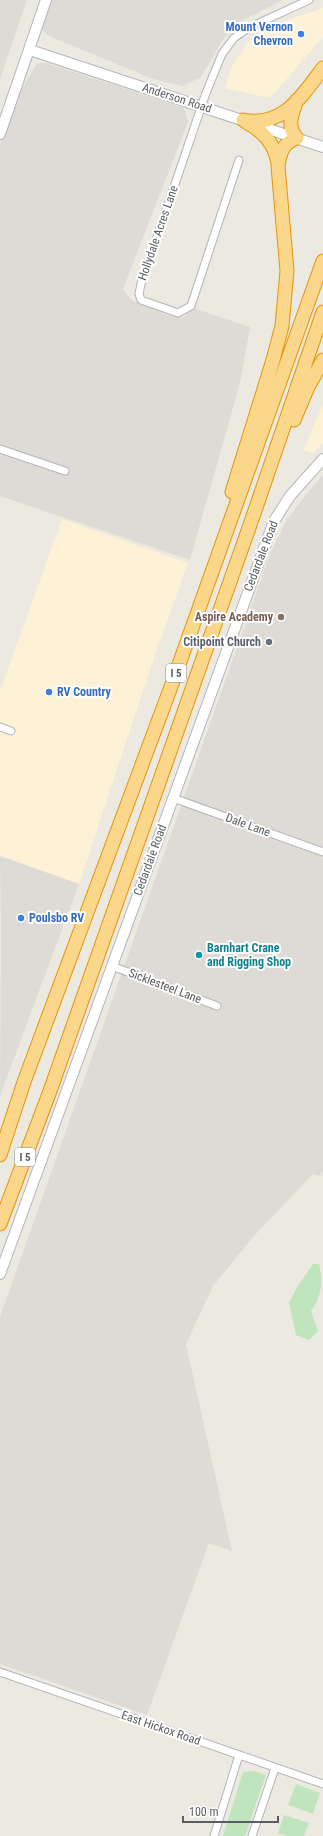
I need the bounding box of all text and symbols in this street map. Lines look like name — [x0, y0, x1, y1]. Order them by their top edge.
place label: Mount Vernon Chevron — [226, 20, 293, 48]
marker: Mount Vernon Chevron — [296, 29, 306, 39]
street label: Anderson Road — [141, 80, 214, 116]
street label: Hollydale Acres Lane — [135, 183, 181, 282]
street label: Cedardale Road — [241, 519, 281, 593]
place label: Aspire Academy — [195, 610, 274, 624]
marker: Aspire Academy — [276, 612, 286, 622]
place label: Citipoint Church — [183, 635, 261, 649]
marker: Citipoint Church — [264, 637, 274, 647]
road number: I 5 — [166, 664, 186, 682]
place label: RV Country — [57, 685, 112, 699]
marker: RV Country — [44, 687, 54, 697]
street label: Dale Lane — [224, 810, 273, 840]
street label: Cedardale Road — [131, 823, 169, 897]
place label: Poulsbo RV — [29, 911, 84, 925]
marker: Poulsbo RV — [16, 913, 26, 923]
place label: Barnhart Crane and Rigging Shop — [207, 941, 291, 969]
marker: Barnhart Crane and Rigging Shop — [194, 950, 204, 960]
street label: Sicklesteel Lane — [127, 966, 204, 1006]
road number: I 5 — [15, 1148, 35, 1166]
street label: East Hickox Road — [120, 1708, 202, 1748]
scale bar — [183, 1798, 278, 1824]
text: 100 m — [189, 1805, 219, 1819]

